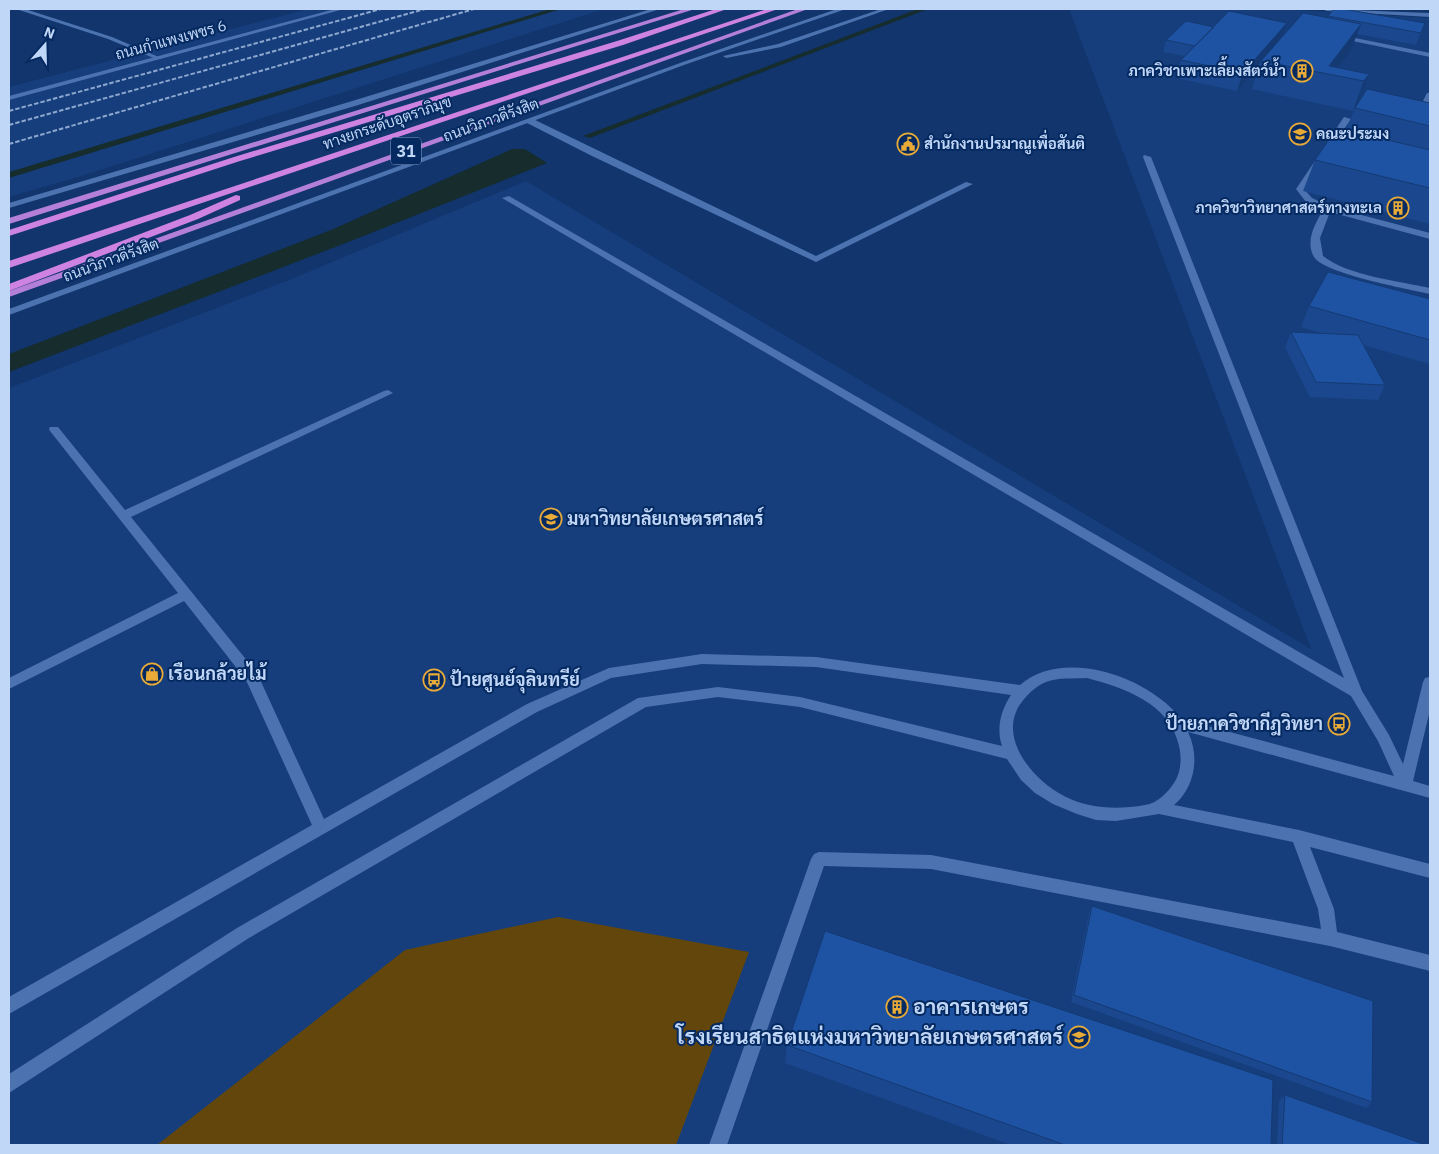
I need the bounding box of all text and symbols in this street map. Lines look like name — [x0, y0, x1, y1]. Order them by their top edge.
street label: ถนนกำแพงเพชร 6 — [113, 16, 229, 63]
north arrow — [20, 20, 70, 70]
text: N — [42, 23, 57, 43]
place label: ภาควิชาเพาะเลี้ยงสัตว์น้ำ — [1128, 56, 1286, 80]
building icon: ภาควิชาเพาะเลี้ยงสัตว์น้ำ — [1290, 59, 1314, 83]
street label: ทางยกระดับอุตราภิมุข — [320, 92, 454, 155]
street label: ถนนวิภาวดีรังสิต — [440, 93, 541, 146]
school or university icon: คณะประมง — [1288, 122, 1312, 146]
place label: คณะประมง — [1316, 124, 1389, 143]
place label: สำนักงานปรมาณูเพื่อสันติ — [924, 129, 1085, 155]
public building icon: สำนักงานปรมาณูเพื่อสันติ — [896, 132, 920, 156]
road number: 31 — [391, 138, 421, 164]
building icon: ภาควิชาวิทยาศาสตร์ทางทะเล — [1386, 196, 1410, 220]
place label: ภาควิชาวิทยาศาสตร์ทางทะเล — [1195, 198, 1382, 217]
street label: ถนนวิภาวดีรังสิต — [60, 233, 161, 286]
place label: มหาวิทยาลัยเกษตรศาสตร์ — [567, 506, 765, 530]
school or university icon: มหาวิทยาลัยเกษตรศาสตร์ — [539, 507, 563, 531]
place label: เรือนกล้วยไม้ — [168, 661, 268, 685]
shop icon: เรือนกล้วยไม้ — [140, 662, 164, 686]
place label: ป้ายศูนย์จุลินทรีย์ — [450, 667, 581, 694]
bus stop icon: ป้ายศูนย์จุลินทรีย์ — [422, 668, 446, 692]
place label: ป้ายภาควิชากีฎวิทยา — [1165, 711, 1323, 736]
bus stop icon: ป้ายภาควิชากีฎวิทยา — [1327, 712, 1351, 736]
place label: อาคารเกษตร — [913, 992, 1029, 1020]
building icon: อาคารเกษตร — [885, 995, 909, 1019]
place label: โรงเรียนสาธิตแห่งมหาวิทยาลัยเกษตรศาสตร์ — [674, 1022, 1064, 1050]
school or university icon: โรงเรียนสาธิตแห่งมหาวิทยาลัยเกษตรศาสตร์ — [1067, 1025, 1091, 1049]

